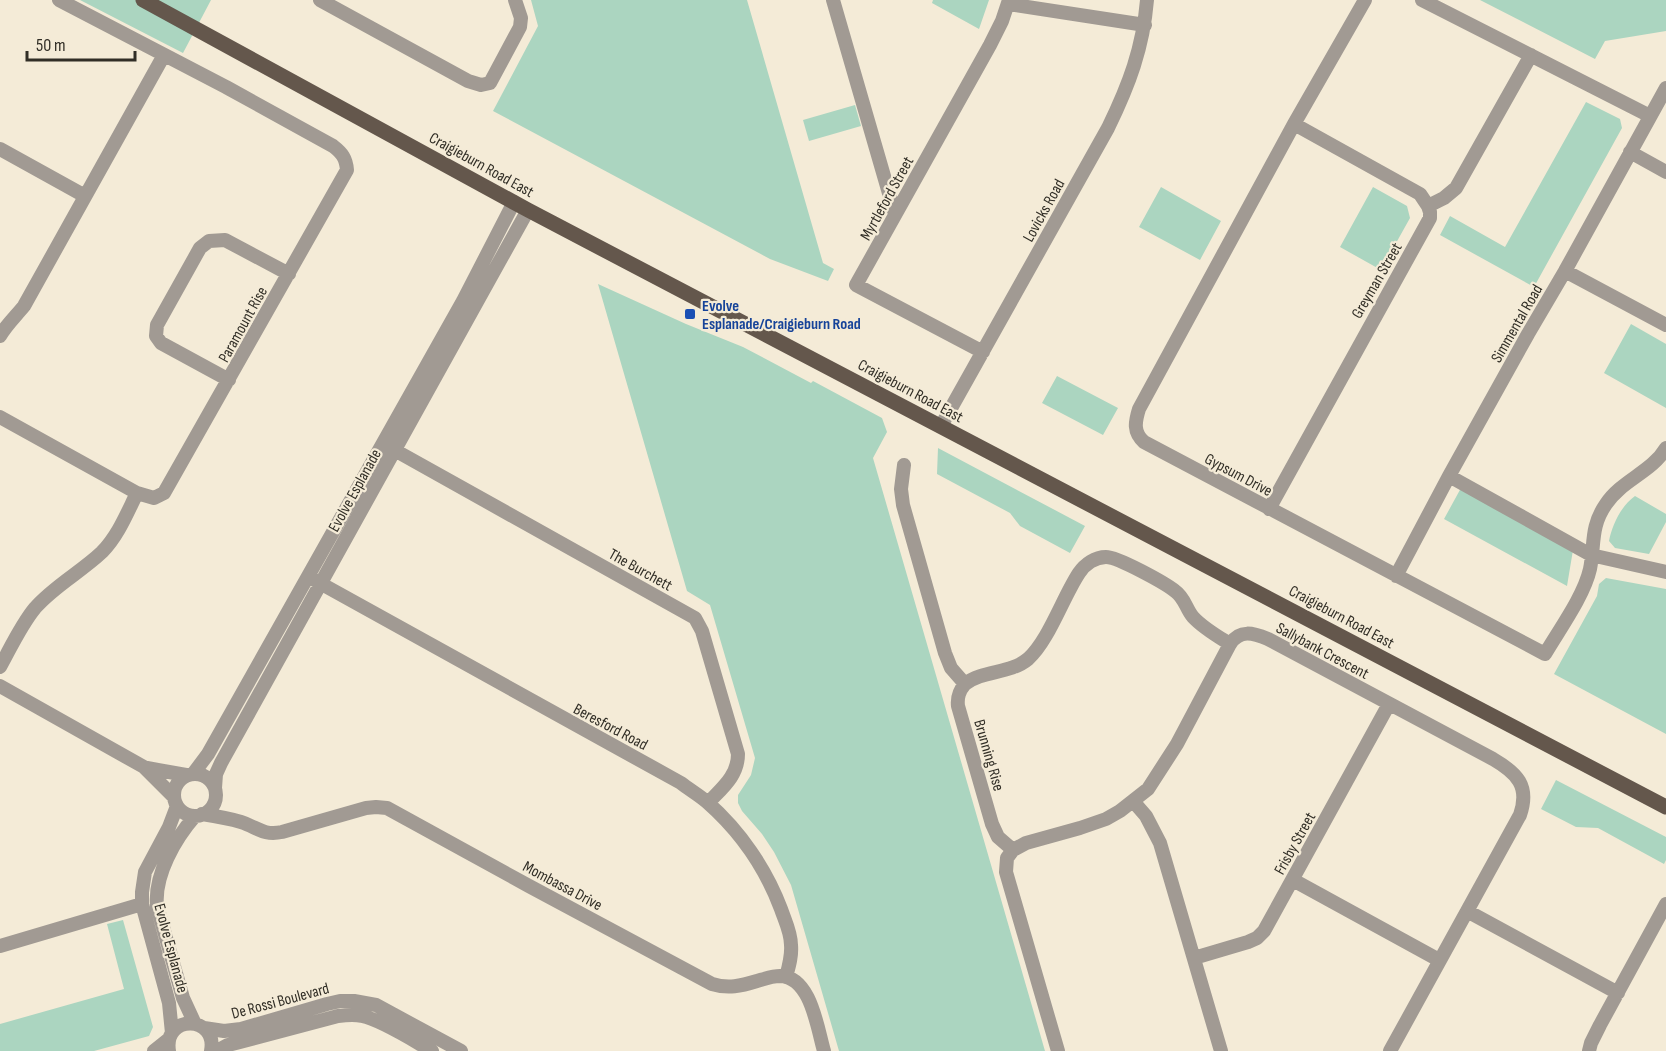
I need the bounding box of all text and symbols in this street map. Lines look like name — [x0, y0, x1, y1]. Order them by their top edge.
scale bar — [27, 24, 135, 62]
text: 50 m — [36, 35, 66, 56]
street label: Craigieburn Road East — [426, 129, 537, 202]
street label: Myrtleford Street — [856, 153, 918, 244]
street label: Lovicks Road — [1019, 176, 1069, 245]
street label: Greyman Street — [1348, 239, 1407, 322]
street label: Simmental Road — [1487, 281, 1547, 366]
street label: Paramount Rise — [215, 284, 272, 366]
place label: Evolve Esplanade/Craigieburn Road — [702, 297, 861, 334]
marker: Evolve Esplanade/Craigieburn Road — [683, 307, 697, 321]
street label: Craigieburn Road East — [854, 356, 966, 427]
street label: Evolve Esplanade — [325, 446, 386, 535]
street label: Gypsum Drive — [1201, 450, 1275, 501]
street label: The Burchett — [605, 545, 675, 596]
street label: Craigieburn Road East — [1285, 582, 1397, 653]
street label: Sallybank Crescent — [1273, 619, 1372, 684]
street label: Beresford Road — [570, 700, 651, 755]
street label: Brunning Rise — [969, 718, 1008, 793]
street label: Frisby Street — [1270, 809, 1320, 878]
street label: Mombassa Drive — [519, 857, 605, 915]
street label: Evolve Esplanade — [150, 902, 192, 995]
street label: De Rossi Boulevard — [229, 979, 331, 1024]

